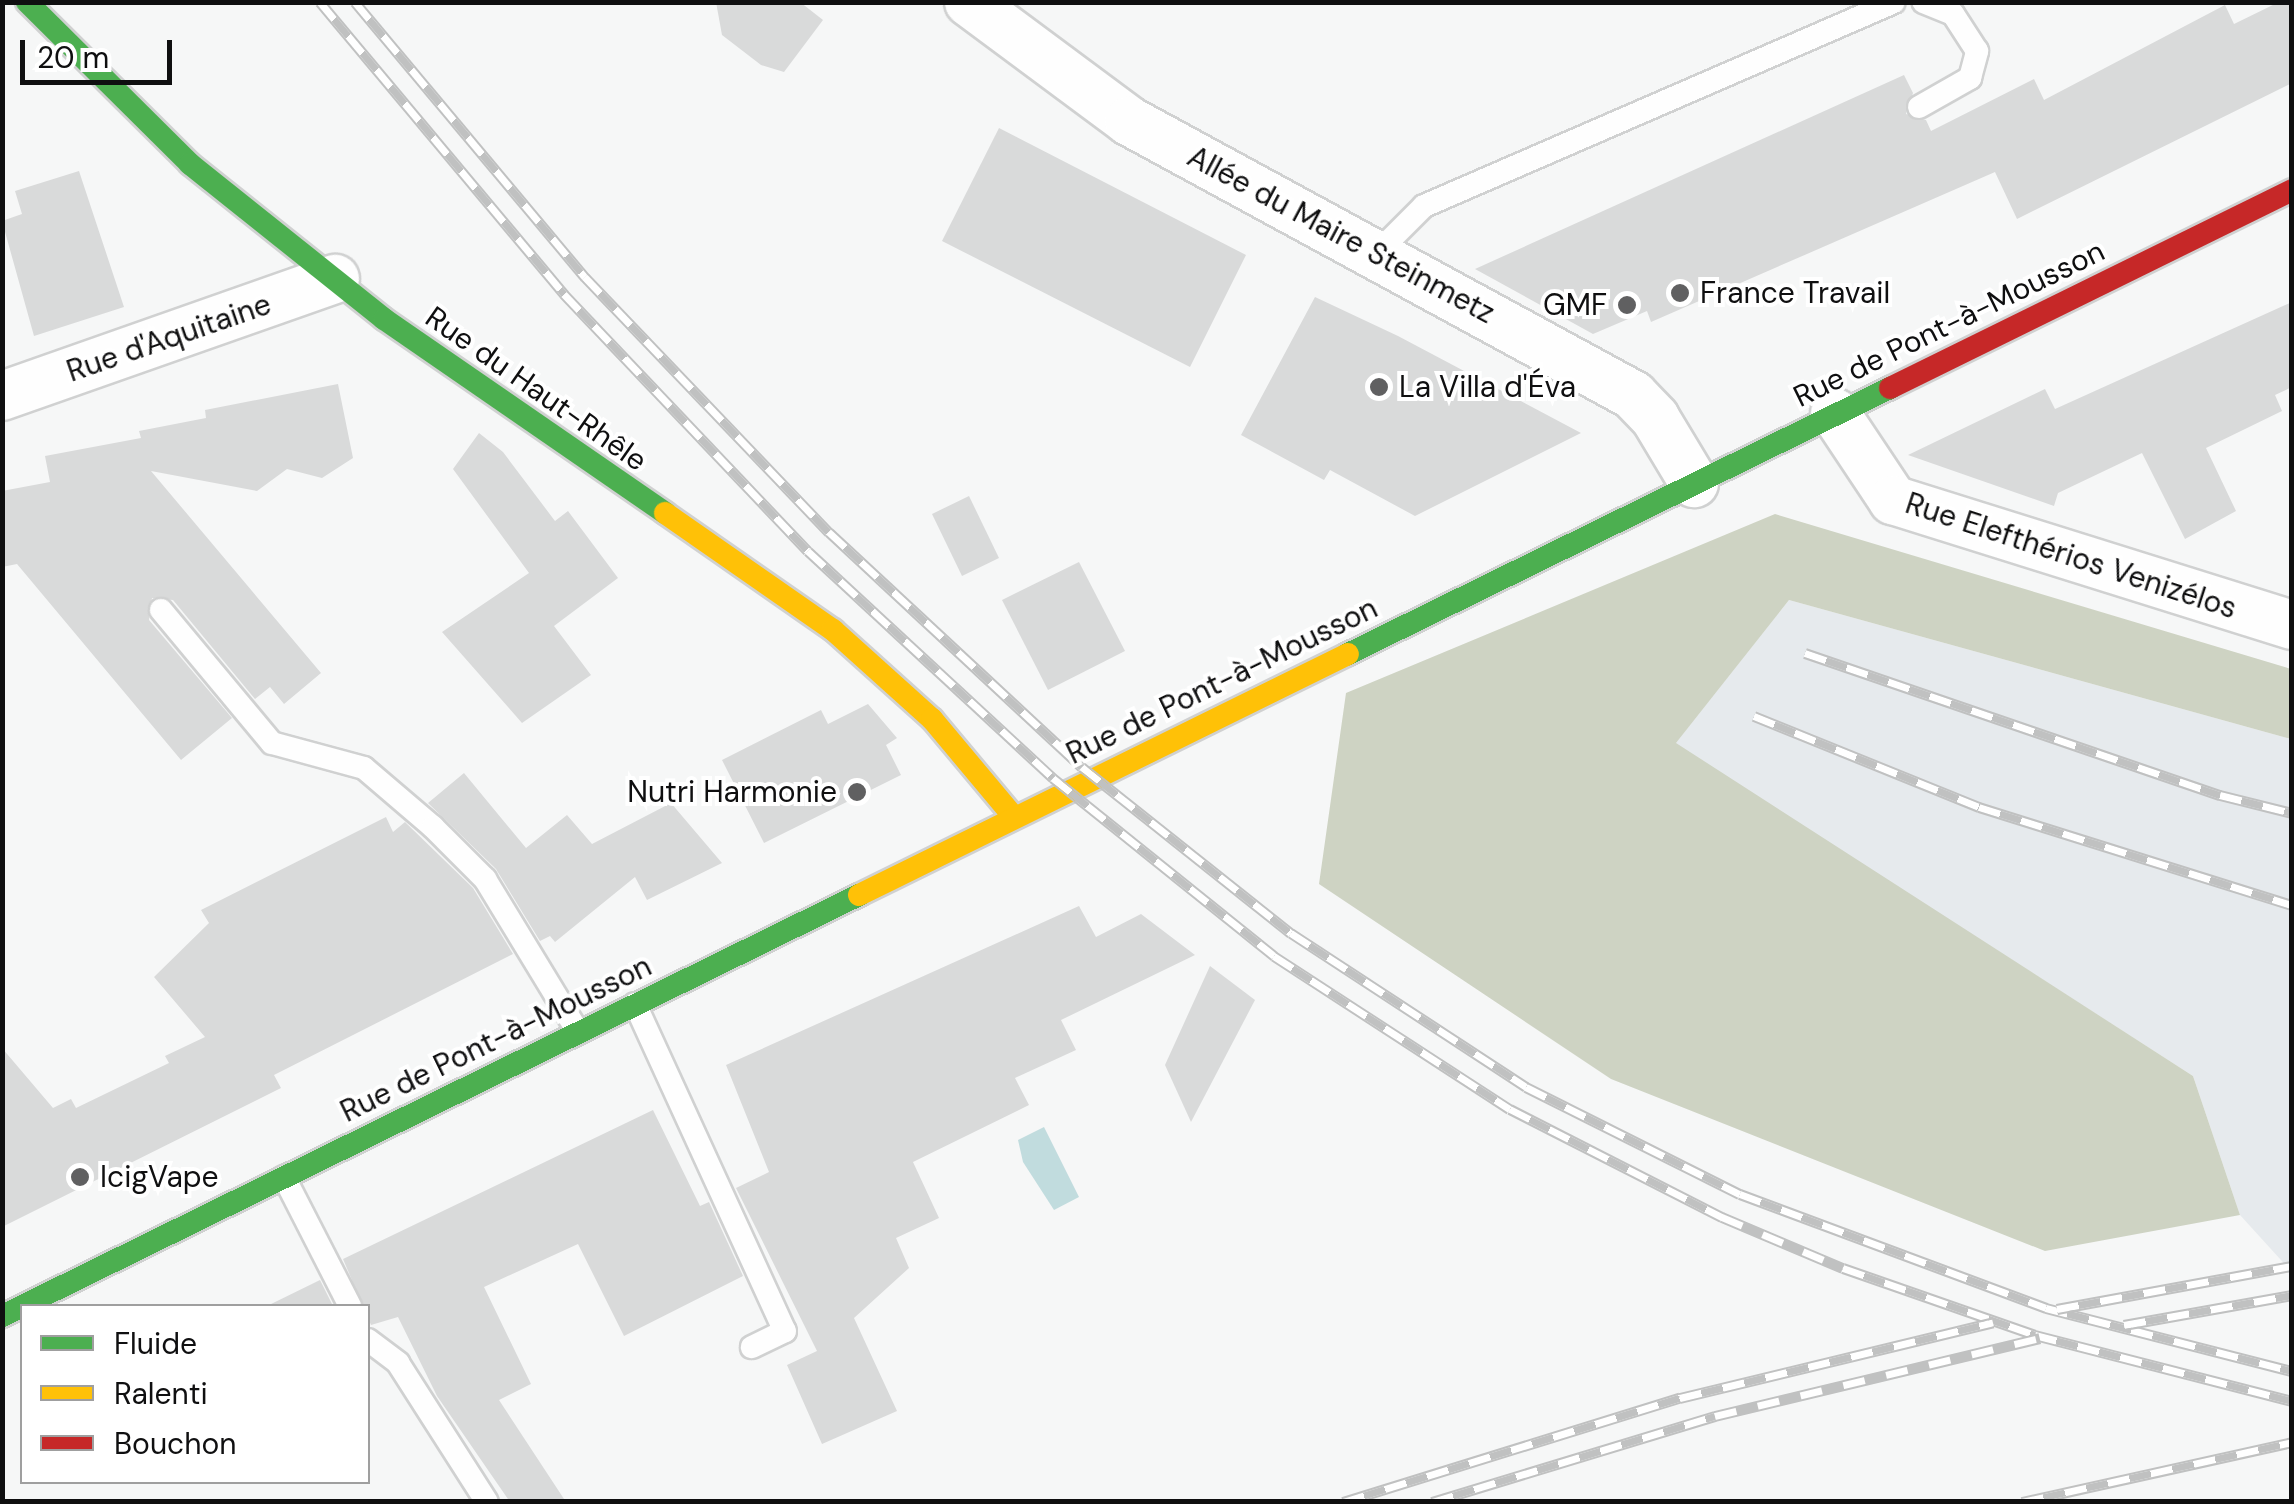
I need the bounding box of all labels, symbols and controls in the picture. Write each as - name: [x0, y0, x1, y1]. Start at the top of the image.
- scale bar: [25, 20, 178, 82]
- text: 20 m: [37, 38, 109, 77]
- street label: Allée du Maire Steinmetz: [1181, 139, 1501, 331]
- street label: Rue de Pont-à-Mousson: [1788, 233, 2110, 415]
- place label: France Travail: [1700, 275, 1890, 311]
- marker: France Travail: [1669, 282, 1691, 304]
- street label: Rue d'Aquitaine: [62, 286, 276, 390]
- place label: GMF: [1543, 287, 1607, 323]
- marker: GMF: [1616, 294, 1638, 316]
- street label: Rue du Haut-Rhêle: [418, 299, 654, 479]
- place label: La Villa d'Éva: [1399, 369, 1576, 405]
- marker: La Villa d'Éva: [1368, 376, 1390, 398]
- street label: Rue Elefthérios Venizélos: [1901, 485, 2241, 627]
- street label: Rue de Pont-à-Mousson: [1061, 590, 1383, 772]
- place label: Nutri Harmonie: [627, 774, 837, 810]
- marker: Nutri Harmonie: [846, 781, 868, 803]
- street label: Rue de Pont-à-Mousson: [335, 948, 657, 1130]
- place label: IcigVape: [100, 1159, 219, 1195]
- marker: IcigVape: [69, 1166, 91, 1188]
- legend: [20, 1304, 370, 1484]
- text: Fluide: [114, 1324, 197, 1363]
- text: Ralenti: [114, 1374, 208, 1413]
- text: Bouchon: [114, 1424, 237, 1463]

